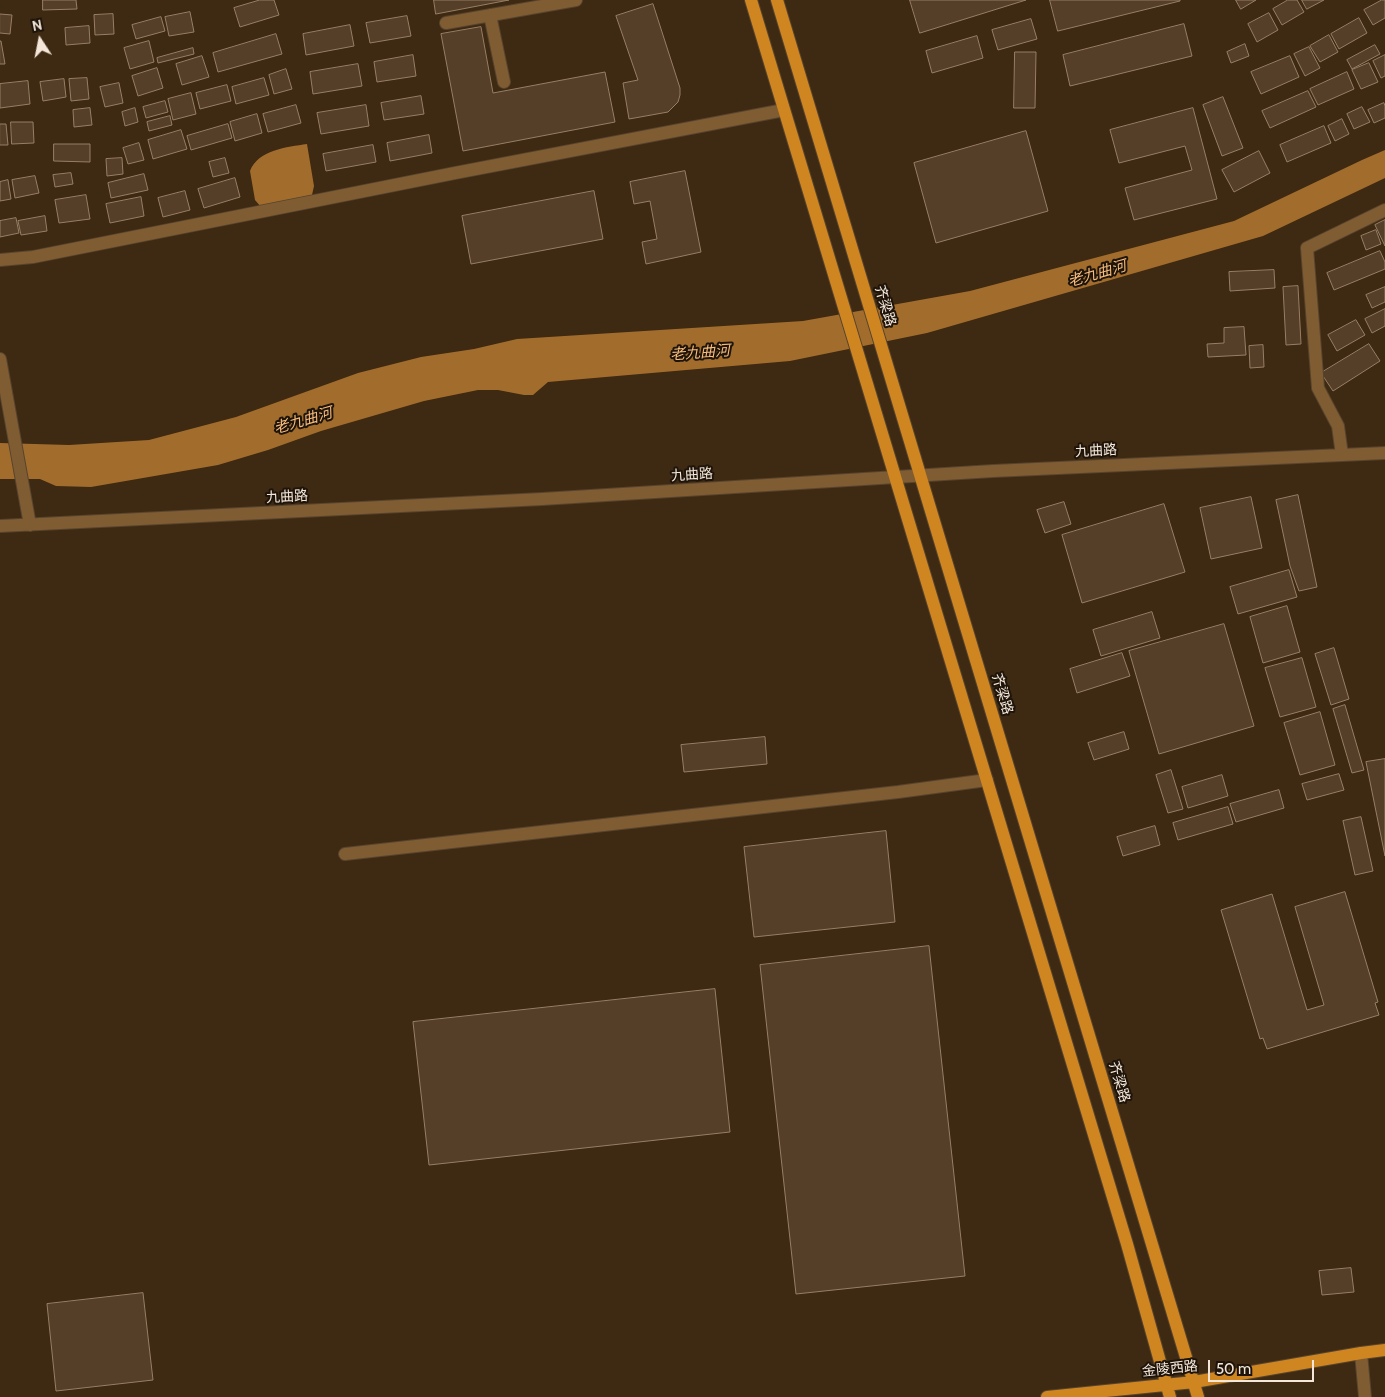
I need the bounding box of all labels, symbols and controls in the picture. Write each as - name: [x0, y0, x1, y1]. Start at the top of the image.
- north arrow: [15, 15, 65, 65]
- text: N: [31, 15, 44, 35]
- water label: 老九曲河: [1066, 257, 1128, 291]
- street label: 齐梁路: [871, 283, 899, 329]
- water label: 老九曲河: [669, 342, 731, 364]
- water label: 老九曲河: [272, 404, 334, 438]
- street label: 九曲路: [1075, 442, 1117, 460]
- street label: 九曲路: [670, 465, 714, 485]
- street label: 九曲路: [266, 488, 308, 506]
- street label: 齐梁路: [988, 671, 1016, 717]
- street label: 齐梁路: [1105, 1059, 1133, 1105]
- scale bar: [1210, 1350, 1316, 1382]
- street label: 金陵西路: [1141, 1358, 1199, 1380]
- text: 50 m: [1216, 1360, 1251, 1378]

